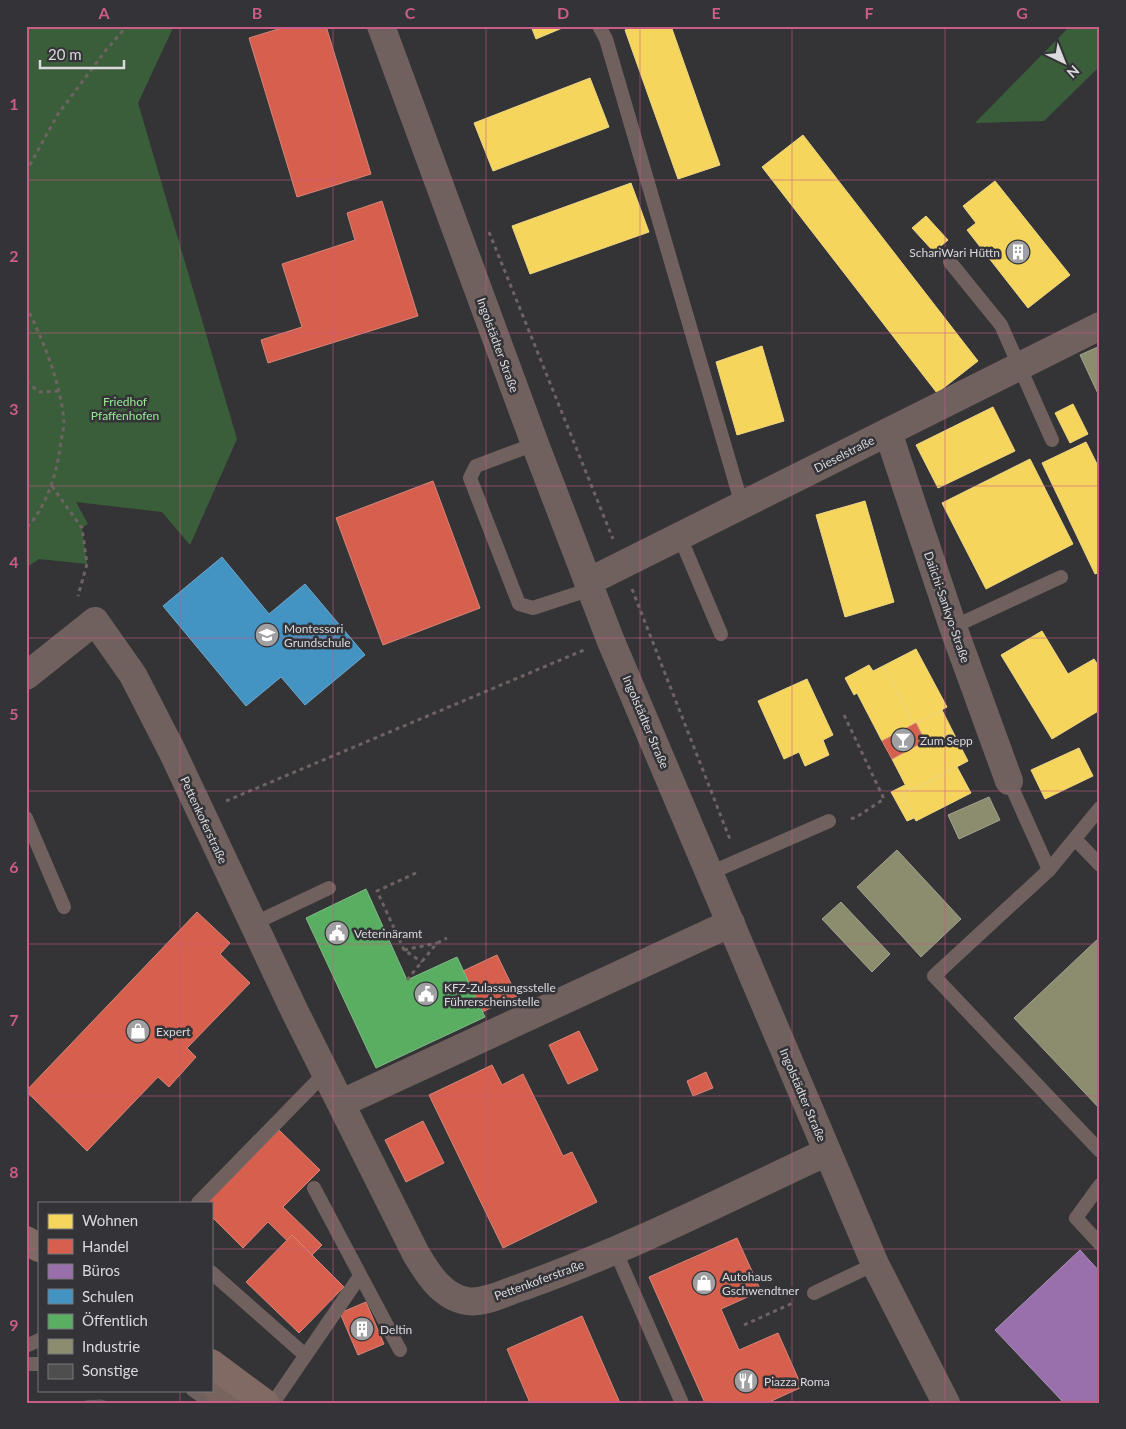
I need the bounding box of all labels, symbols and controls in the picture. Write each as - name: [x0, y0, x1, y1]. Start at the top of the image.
- text: A: [97, 3, 110, 22]
- text: B: [252, 3, 262, 22]
- text: C: [405, 3, 416, 22]
- text: D: [557, 3, 569, 22]
- text: E: [711, 3, 721, 22]
- text: F: [864, 3, 874, 22]
- text: G: [1016, 3, 1028, 22]
- scale bar: [40, 38, 124, 70]
- north arrow: [1038, 38, 1088, 88]
- text: 20 m: [48, 45, 82, 63]
- text: N: [1063, 62, 1083, 82]
- text: 1: [9, 94, 19, 113]
- building icon: SchariWari Hüttn: [1005, 239, 1031, 265]
- place label: SchariWari Hüttn: [909, 245, 1000, 260]
- text: 2: [9, 246, 19, 265]
- street label: Ingolstädter Straße: [474, 296, 522, 394]
- park label: Friedhof Pfaffenhofen: [91, 394, 159, 423]
- text: 3: [9, 399, 19, 418]
- street label: Dieselstraße: [811, 432, 877, 476]
- street label: Daiichi-Sankyo-Straße: [921, 549, 973, 665]
- text: 4: [9, 552, 19, 571]
- place label: Montessori Grundschule: [284, 621, 351, 650]
- school or university icon: Montessori Grundschule: [254, 622, 280, 648]
- street label: Ingolstädter Straße: [620, 673, 672, 771]
- text: 5: [9, 704, 19, 723]
- bar icon: Zum Sepp: [890, 727, 916, 753]
- place label: Zum Sepp: [920, 733, 973, 748]
- street label: Pettenkoferstraße: [177, 774, 231, 866]
- text: 6: [9, 857, 19, 876]
- public building icon: Veterinäramt: [324, 920, 350, 946]
- place label: Veterinäramt: [354, 926, 423, 941]
- place label: KFZ-Zulassungsstelle Führerscheinstelle: [444, 980, 556, 1009]
- public building icon: KFZ-Zulassungsstelle Führerscheinstelle: [413, 981, 439, 1007]
- text: 7: [9, 1010, 19, 1029]
- shop icon: Expert: [125, 1018, 151, 1044]
- place label: Expert: [156, 1024, 191, 1039]
- street label: Ingolstädter Straße: [777, 1046, 829, 1144]
- text: 8: [9, 1162, 19, 1181]
- legend: [38, 1202, 212, 1392]
- text: Wohnen: [82, 1211, 138, 1229]
- text: Handel: [82, 1237, 129, 1255]
- street label: Pettenkoferstraße: [492, 1257, 586, 1303]
- text: Büros: [82, 1261, 120, 1279]
- place label: Autohaus Gschwendtner: [722, 1269, 800, 1298]
- shop icon: Autohaus Gschwendtner: [691, 1270, 717, 1296]
- text: Schulen: [82, 1287, 134, 1305]
- text: Öffentlich: [82, 1311, 148, 1329]
- text: 9: [9, 1315, 19, 1334]
- building icon: Deltin: [349, 1316, 375, 1342]
- place label: Deltin: [380, 1322, 412, 1337]
- text: Industrie: [82, 1337, 140, 1355]
- text: Sonstige: [82, 1361, 138, 1379]
- restaurant icon: Piazza Roma: [733, 1368, 759, 1394]
- place label: Piazza Roma: [764, 1374, 830, 1389]

